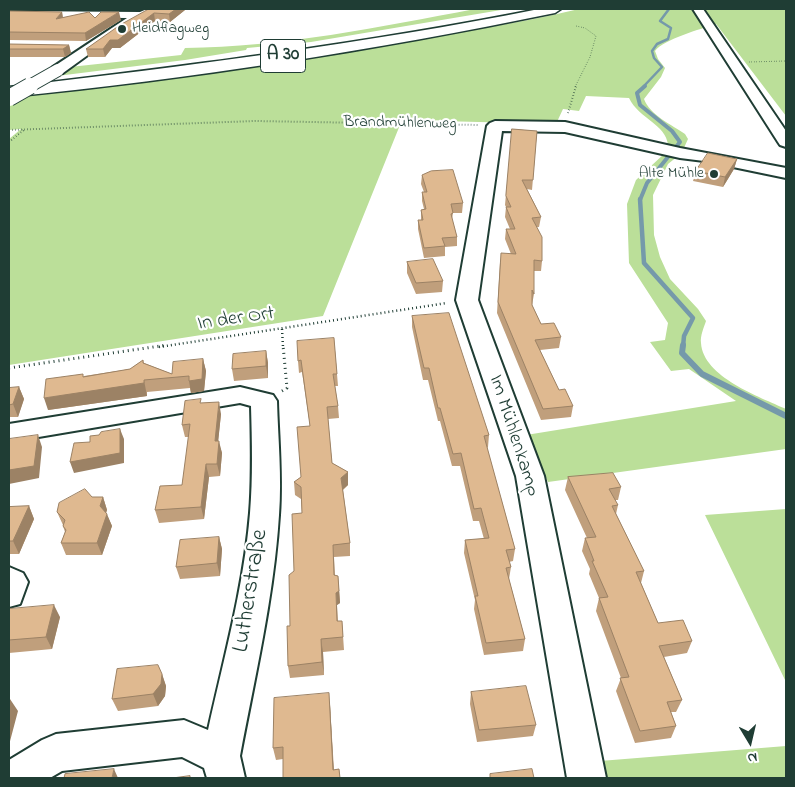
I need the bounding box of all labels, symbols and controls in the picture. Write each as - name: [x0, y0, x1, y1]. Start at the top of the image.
- place label: Heidflagweg: [132, 19, 209, 39]
- marker: Heidflagweg: [116, 23, 128, 35]
- road number: A 30: [260, 40, 306, 72]
- street label: Brandmühlenweg: [343, 113, 457, 135]
- place label: Alte Mühle: [639, 164, 704, 184]
- marker: Alte Mühle: [708, 168, 720, 180]
- street label: In der Ort: [196, 303, 276, 337]
- street label: Im Mühlenkamp: [482, 372, 544, 500]
- street label: Lutherstraße: [228, 527, 276, 655]
- north arrow: [725, 717, 775, 767]
- text: N: [746, 746, 759, 768]

